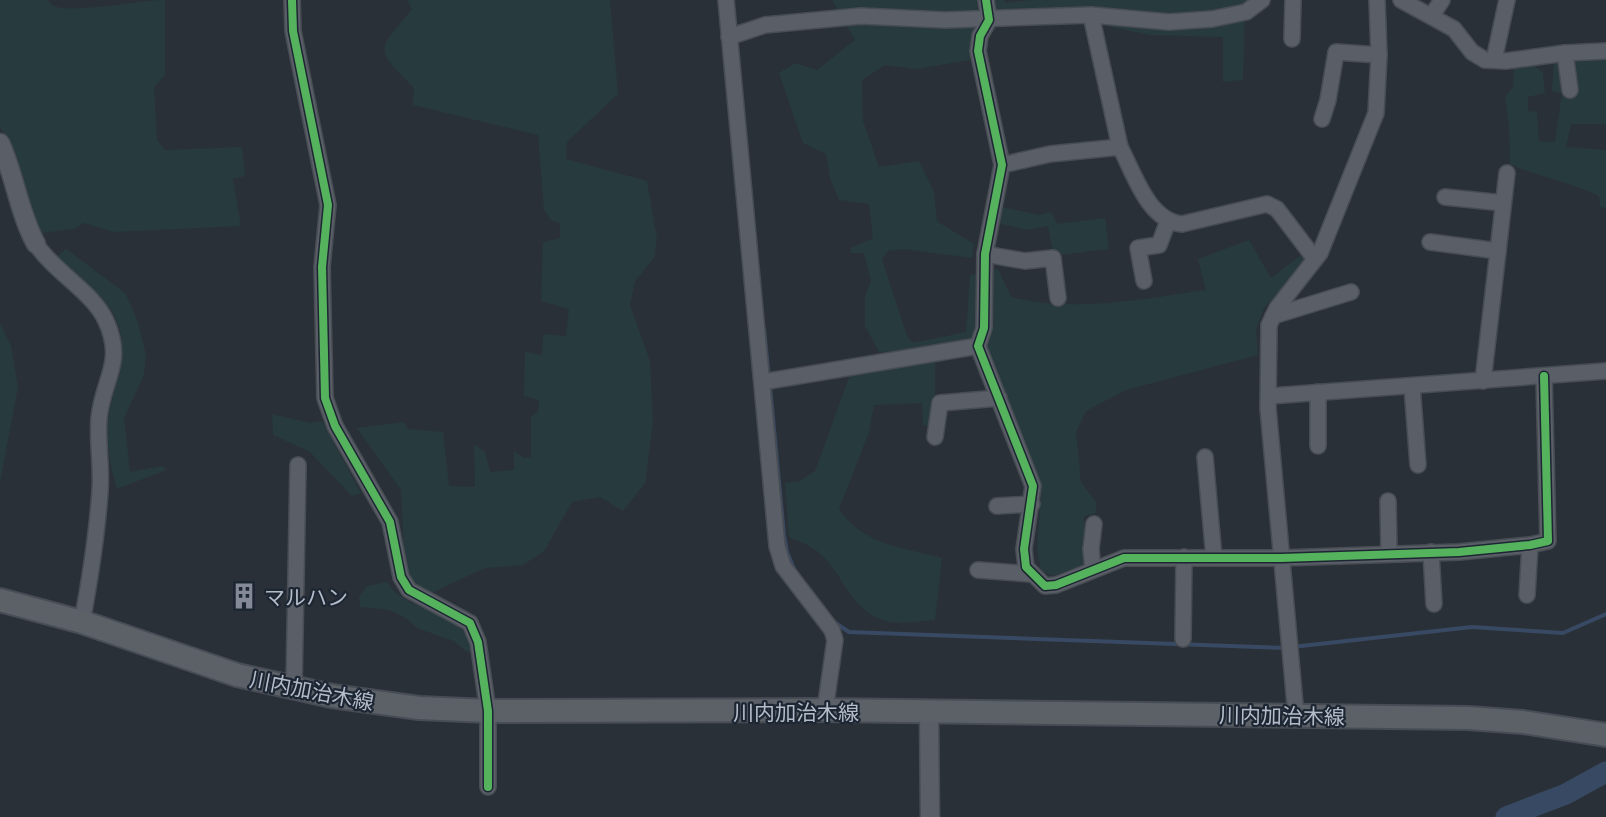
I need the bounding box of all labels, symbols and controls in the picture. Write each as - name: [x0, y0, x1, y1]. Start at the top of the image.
- building icon: マルハン: [229, 581, 259, 611]
- place label: マルハン: [264, 584, 348, 609]
- street label: 川内加治木線: [248, 666, 376, 714]
- street label: 川内加治木線: [733, 699, 859, 724]
- street label: 川内加治木線: [1219, 701, 1345, 729]

